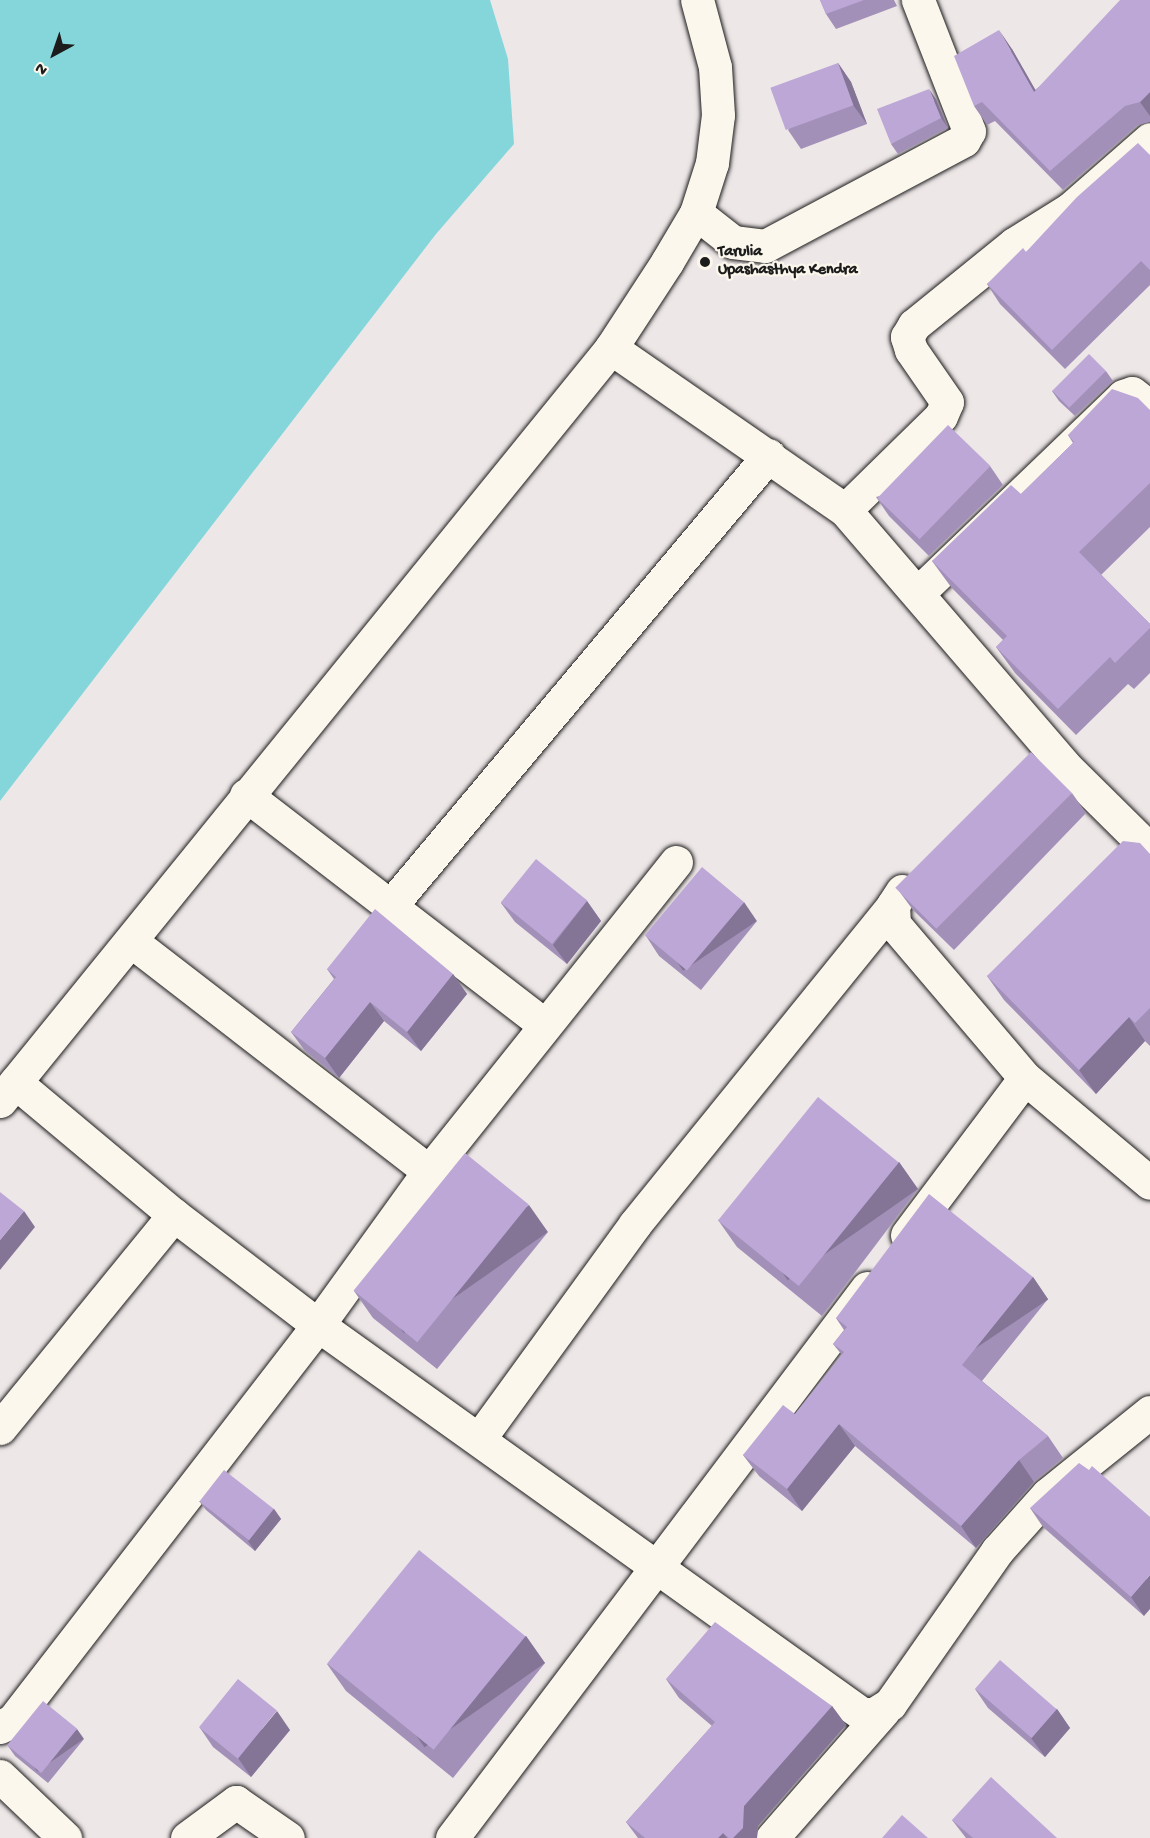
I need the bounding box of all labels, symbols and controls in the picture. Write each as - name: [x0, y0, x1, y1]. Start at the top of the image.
- north arrow: [24, 24, 84, 84]
- text: N: [32, 58, 52, 79]
- place label: Tarulia Upashasthya Kendra: [718, 243, 858, 281]
- marker: Tarulia Upashasthya Kendra: [696, 253, 714, 271]

